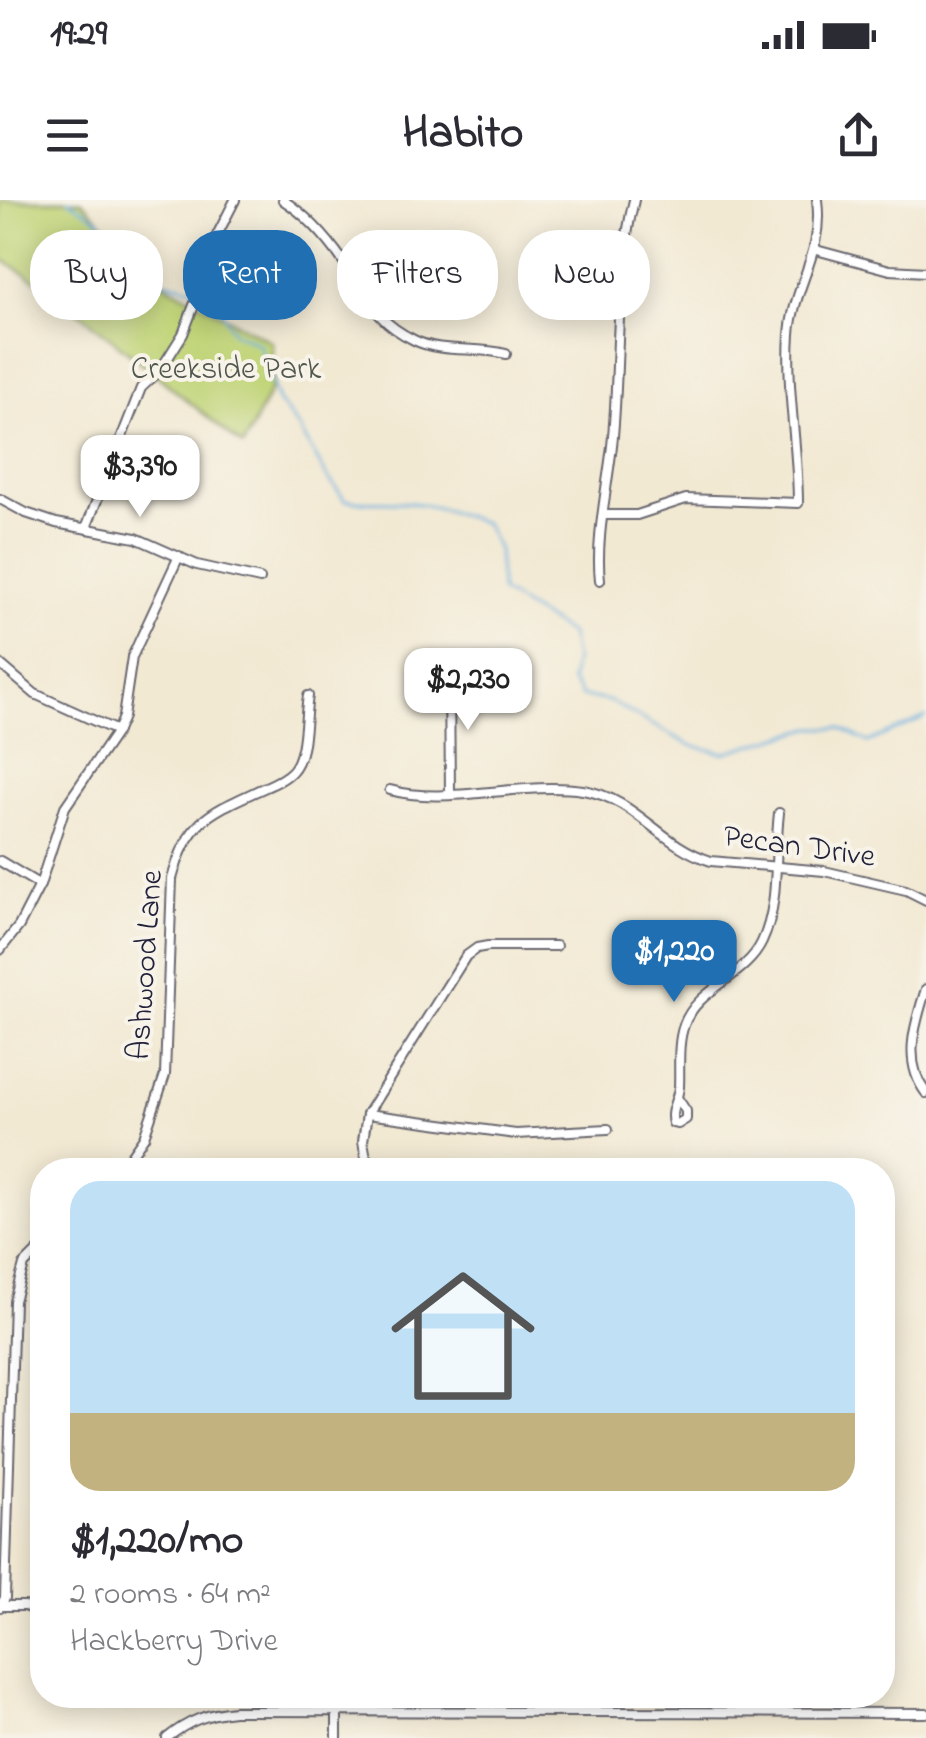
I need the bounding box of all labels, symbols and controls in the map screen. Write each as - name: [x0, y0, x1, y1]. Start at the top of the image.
- text: 19:29: [50, 7, 107, 63]
- text: Habito: [403, 102, 523, 168]
- icon: menu: [40, 108, 95, 163]
- icon: share: [831, 108, 886, 163]
- chip: Buy: [30, 230, 163, 320]
- chip: Rent: [183, 230, 317, 320]
- chip: Filters: [337, 230, 498, 320]
- chip: New: [518, 230, 650, 320]
- park label: Creekside Park: [131, 347, 322, 394]
- pin: $3,390: [59, 435, 221, 520]
- text: $3,390: [103, 444, 177, 491]
- pin: $2,230: [387, 648, 549, 733]
- text: $2,230: [426, 657, 510, 704]
- street label: Pecan Drive: [720, 814, 879, 882]
- street label: Ashwood Lane: [117, 868, 177, 1062]
- pin: $1,220: [593, 920, 755, 1005]
- text: $1,220: [634, 929, 714, 976]
- icon: home: [373, 1246, 553, 1426]
- text: $1,220/mo: [70, 1511, 243, 1572]
- text: 2 rooms · 64 m²: [70, 1572, 271, 1619]
- text: Hackberry Drive: [70, 1619, 278, 1666]

